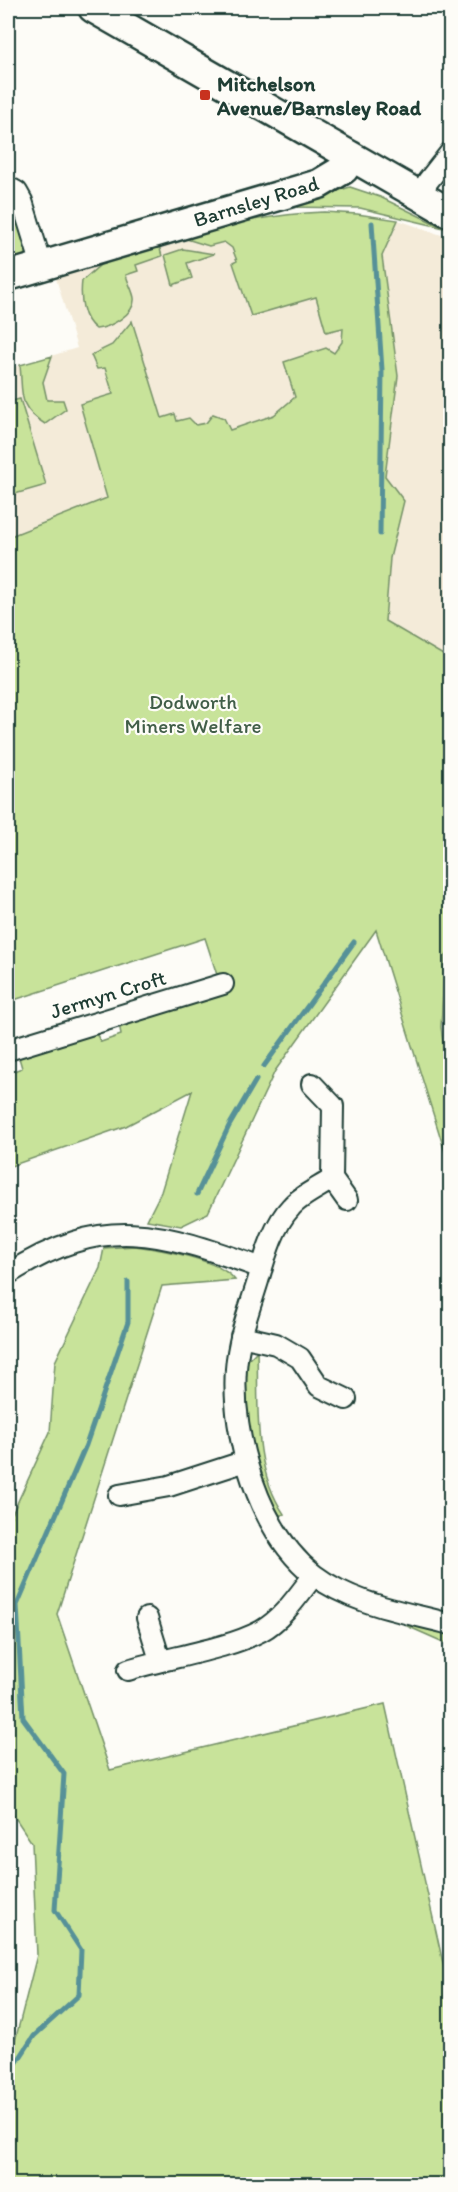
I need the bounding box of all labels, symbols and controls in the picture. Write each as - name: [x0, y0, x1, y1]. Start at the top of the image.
- place label: Mitchelson Avenue/Barnsley Road: [216, 71, 422, 121]
- marker: Mitchelson Avenue/Barnsley Road: [198, 88, 212, 102]
- street label: Barnsley Road: [190, 170, 322, 232]
- park label: Dodworth Miners Welfare: [124, 689, 262, 738]
- street label: Jermyn Croft: [47, 965, 169, 1023]

